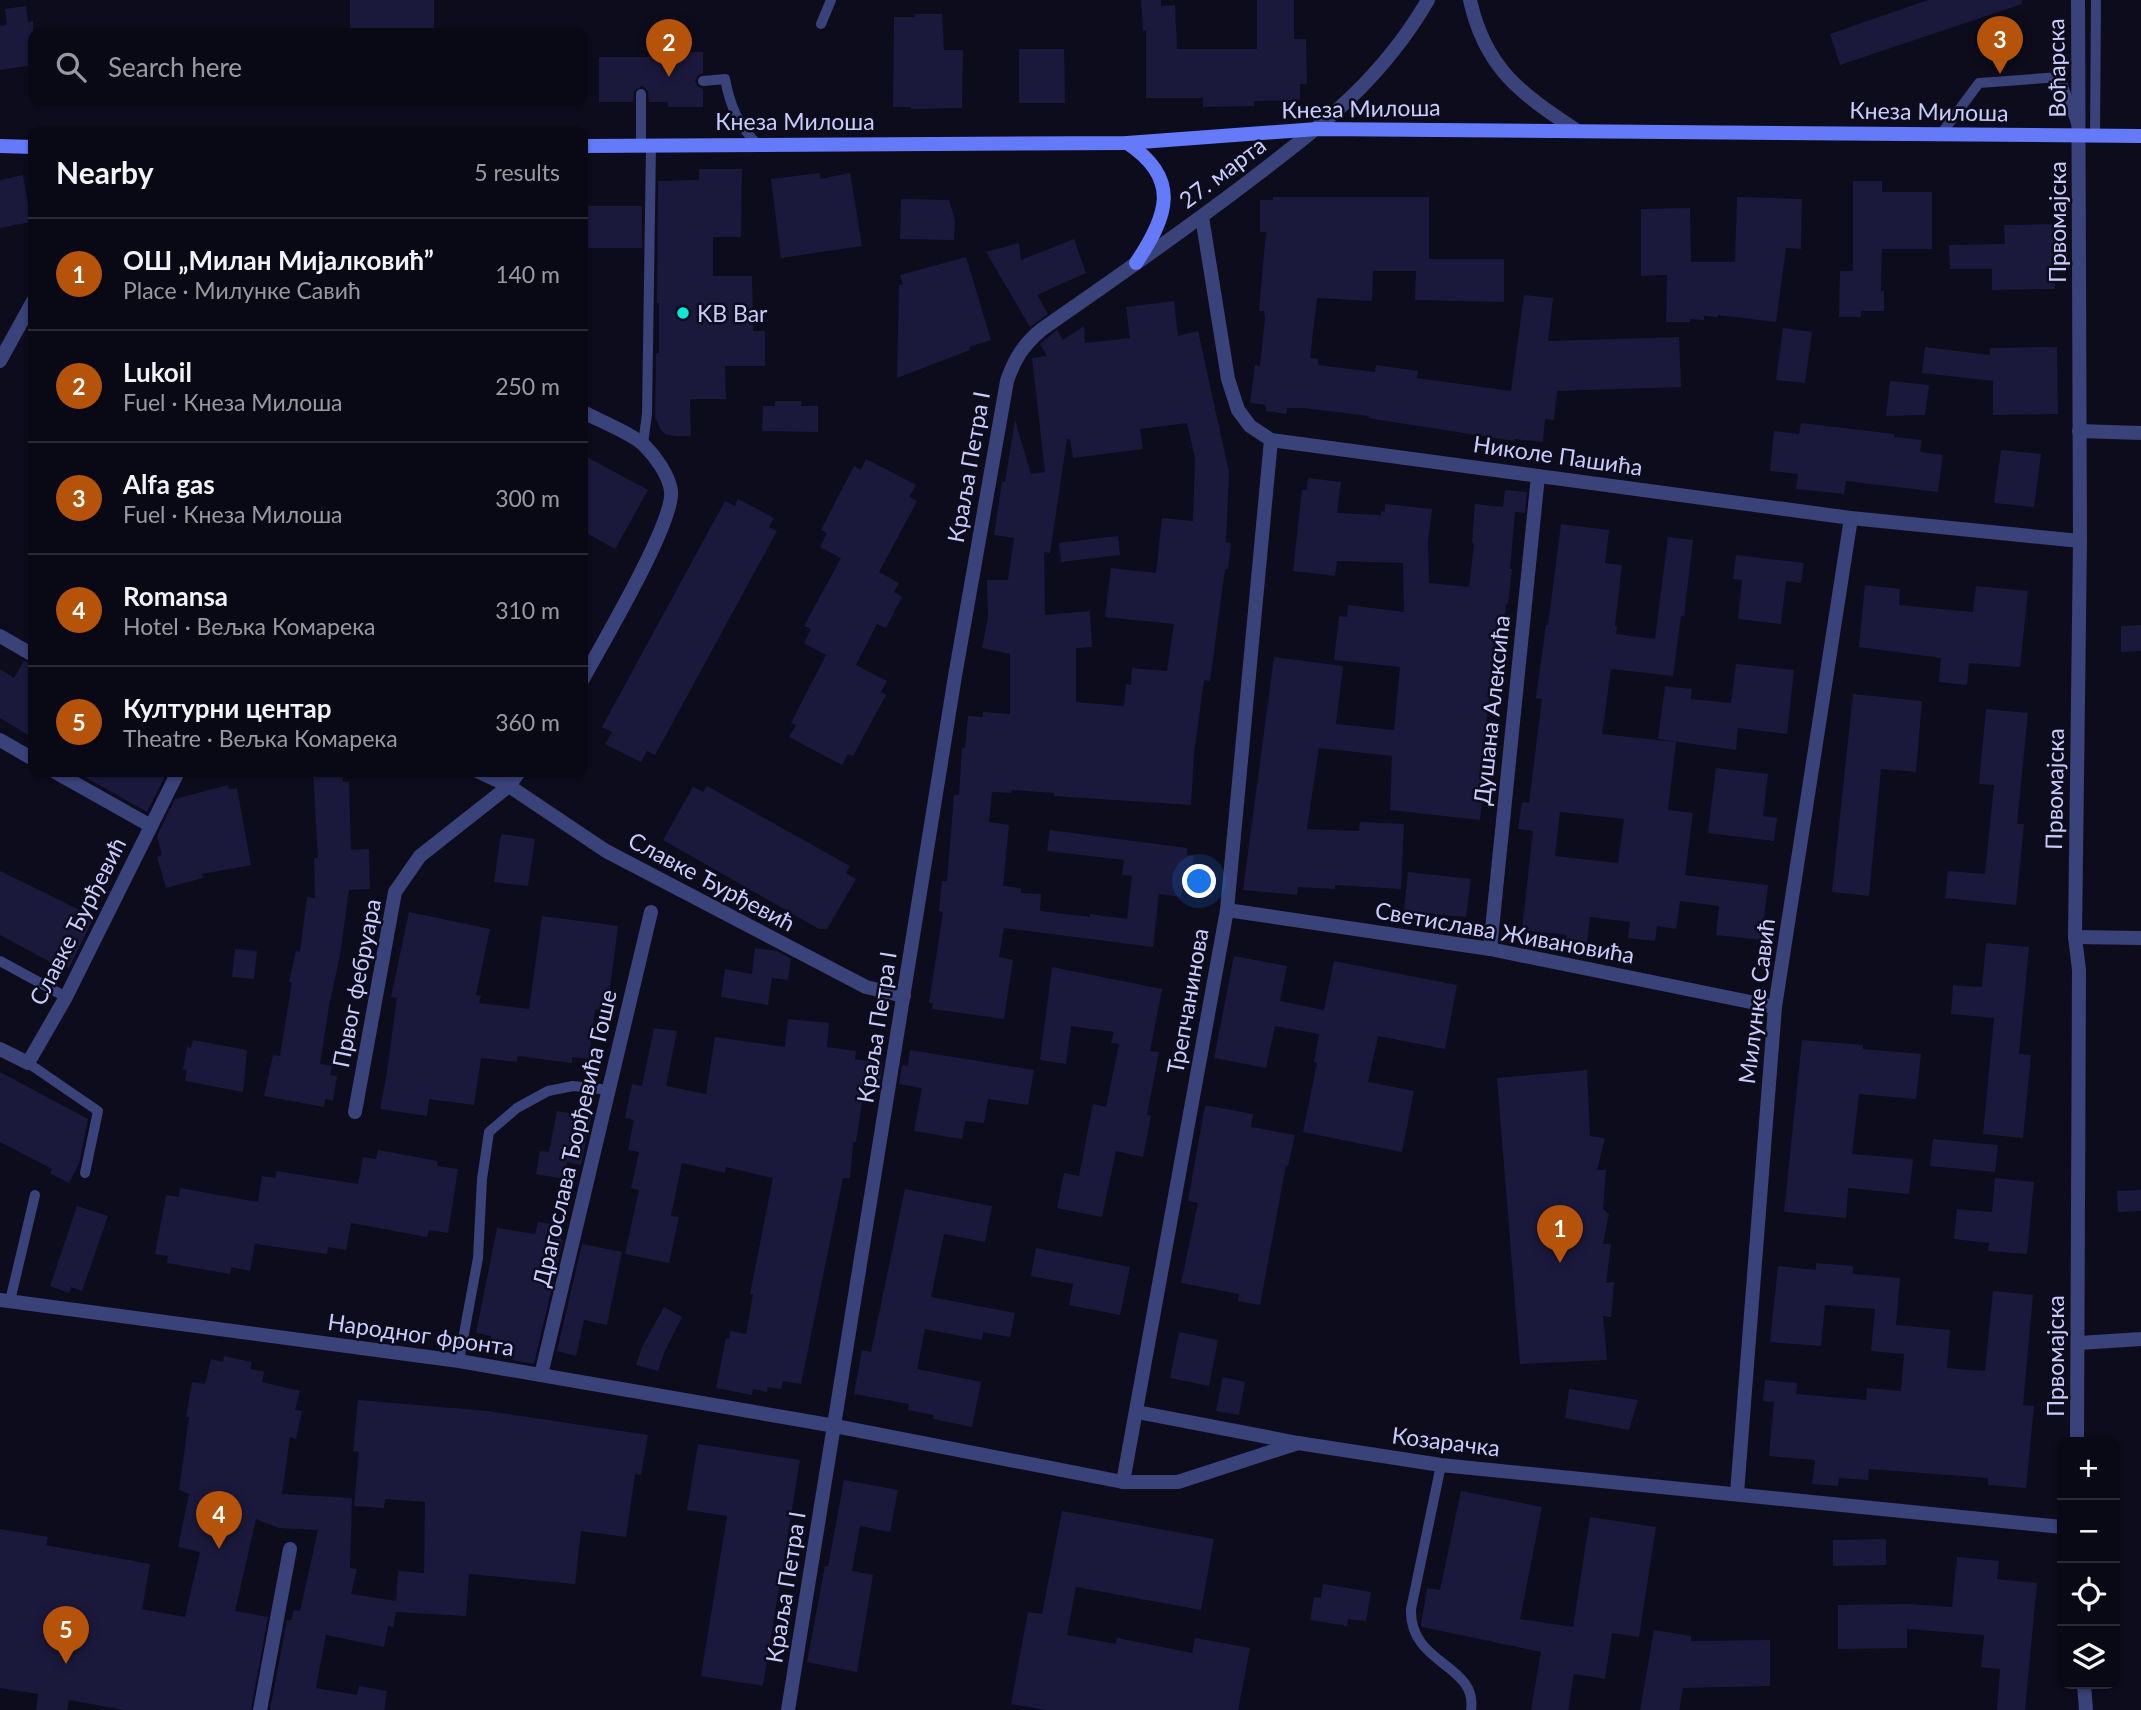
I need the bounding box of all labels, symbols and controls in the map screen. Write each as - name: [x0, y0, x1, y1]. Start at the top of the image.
- pin: 3: [1977, 16, 2023, 74]
- street label: Воћарска: [2041, 18, 2071, 118]
- pin: 2: [646, 19, 692, 77]
- search box: [28, 28, 588, 105]
- icon: search: [52, 48, 90, 86]
- text: Search here: [108, 51, 242, 83]
- street label: Кнеза Милоша: [1281, 93, 1441, 123]
- street label: Кнеза Милоша: [1849, 96, 2009, 126]
- street label: Кнеза Милоша: [715, 107, 875, 135]
- street label: 27. марта: [1173, 130, 1271, 214]
- text: Nearby: [56, 154, 154, 190]
- text: 5 results: [474, 158, 560, 186]
- street label: Првомајска: [2043, 161, 2071, 283]
- text: ОШ „Милан Мијалковић”: [123, 244, 434, 276]
- text: 1: [72, 260, 86, 288]
- text: 140 m: [495, 260, 560, 288]
- text: Place · Милунке Савић: [123, 276, 361, 304]
- place label: KB Bar: [697, 299, 768, 327]
- marker: KB Bar: [675, 305, 691, 321]
- text: Lukoil: [123, 356, 192, 388]
- text: 2: [72, 372, 86, 400]
- text: 250 m: [495, 372, 560, 400]
- text: Fuel · Кнеза Милоша: [123, 388, 343, 416]
- street label: Краља Петра I: [941, 389, 995, 545]
- street label: Николе Пашића: [1472, 429, 1644, 481]
- text: Alfa gas: [123, 468, 215, 500]
- text: 3: [72, 484, 86, 512]
- text: 300 m: [495, 484, 560, 512]
- text: Fuel · Кнеза Милоша: [123, 500, 343, 528]
- text: Romansa: [123, 580, 228, 612]
- text: 4: [72, 596, 86, 624]
- text: 310 m: [495, 596, 560, 624]
- text: Hotel · Вељка Комарека: [123, 612, 375, 640]
- street label: Душана Алексића: [1467, 614, 1515, 806]
- text: Културни центар: [123, 692, 332, 724]
- text: 5: [72, 708, 86, 736]
- text: 360 m: [495, 708, 560, 736]
- text: Theatre · Вељка Комарека: [123, 724, 398, 752]
- street label: Првомајска: [2039, 728, 2069, 850]
- street label: Славке Ђурђевић: [624, 825, 800, 937]
- street label: Славке Ђурђевић: [23, 832, 131, 1010]
- your location: [1182, 864, 1216, 898]
- street label: Светислава Живановића: [1373, 895, 1637, 969]
- street label: Првог фебруара: [326, 896, 386, 1070]
- street label: Милунке Савић: [1732, 917, 1780, 1085]
- street label: Трепчанинова: [1160, 926, 1214, 1076]
- street label: Краља Петра I: [850, 949, 902, 1105]
- street label: Драгослава Ђорђевића Гоше: [526, 987, 622, 1289]
- pin: 1: [1537, 1205, 1583, 1263]
- street label: Првомајска: [2041, 1295, 2069, 1417]
- street label: Народног фронта: [326, 1307, 516, 1361]
- street label: Козарачка: [1390, 1420, 1502, 1462]
- map controls: [2057, 1437, 2120, 1689]
- button: +: [2057, 1437, 2120, 1500]
- pin: 4: [196, 1491, 242, 1549]
- button: −: [2057, 1500, 2120, 1563]
- street label: Краља Петра I: [759, 1509, 811, 1665]
- button: locate: [2057, 1563, 2120, 1626]
- pin: 5: [43, 1606, 89, 1664]
- button: layers: [2057, 1626, 2120, 1689]

